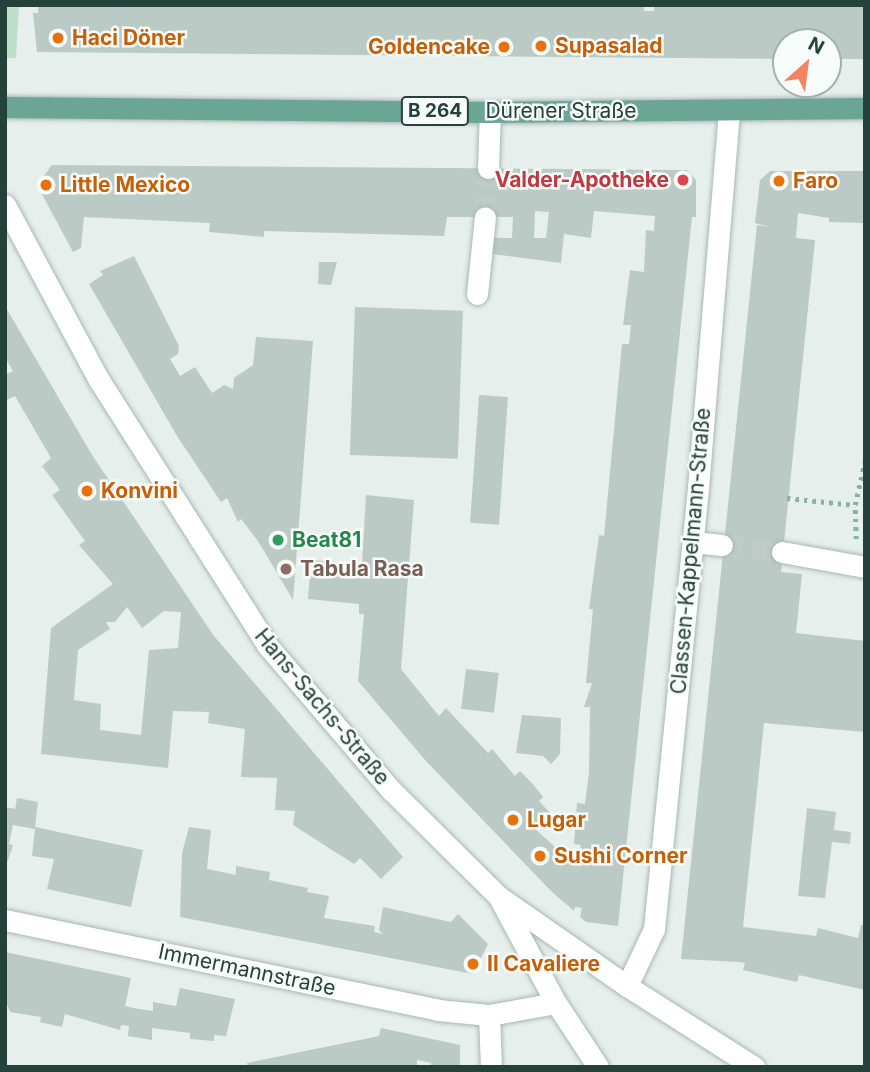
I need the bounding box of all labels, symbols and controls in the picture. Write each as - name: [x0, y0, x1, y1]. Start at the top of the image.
- place label: Haci Döner: [72, 25, 185, 51]
- north arrow: [772, 28, 842, 98]
- marker: Haci Döner: [50, 30, 66, 46]
- text: N: [804, 32, 828, 59]
- place label: Supasalad: [555, 33, 663, 59]
- place label: Goldencake: [368, 34, 490, 60]
- marker: Supasalad: [533, 38, 549, 54]
- marker: Goldencake: [496, 39, 512, 55]
- road number: B 264: [400, 96, 470, 127]
- street label: Dürener Straße: [485, 98, 637, 124]
- place label: Valder-Apotheke: [495, 167, 669, 193]
- place label: Faro: [793, 168, 838, 194]
- place label: Little Mexico: [60, 172, 190, 198]
- marker: Valder-Apotheke: [675, 172, 691, 188]
- marker: Faro: [771, 173, 787, 189]
- marker: Little Mexico: [38, 177, 54, 193]
- street label: Classen-Kappelmann-Straße: [666, 407, 716, 695]
- place label: Konvini: [101, 478, 178, 504]
- marker: Konvini: [79, 483, 95, 499]
- place label: Beat81: [292, 527, 361, 553]
- marker: Beat81: [270, 532, 286, 548]
- place label: Tabula Rasa: [300, 556, 424, 582]
- marker: Tabula Rasa: [278, 561, 294, 577]
- street label: Hans-Sachs-Straße: [249, 624, 395, 790]
- place label: Lugar: [527, 807, 586, 833]
- marker: Lugar: [505, 812, 521, 828]
- place label: Sushi Corner: [554, 843, 688, 869]
- marker: Sushi Corner: [532, 848, 548, 864]
- street label: Immermannstraße: [156, 939, 338, 1001]
- place label: Il Cavaliere: [487, 951, 600, 977]
- marker: Il Cavaliere: [465, 956, 481, 972]

